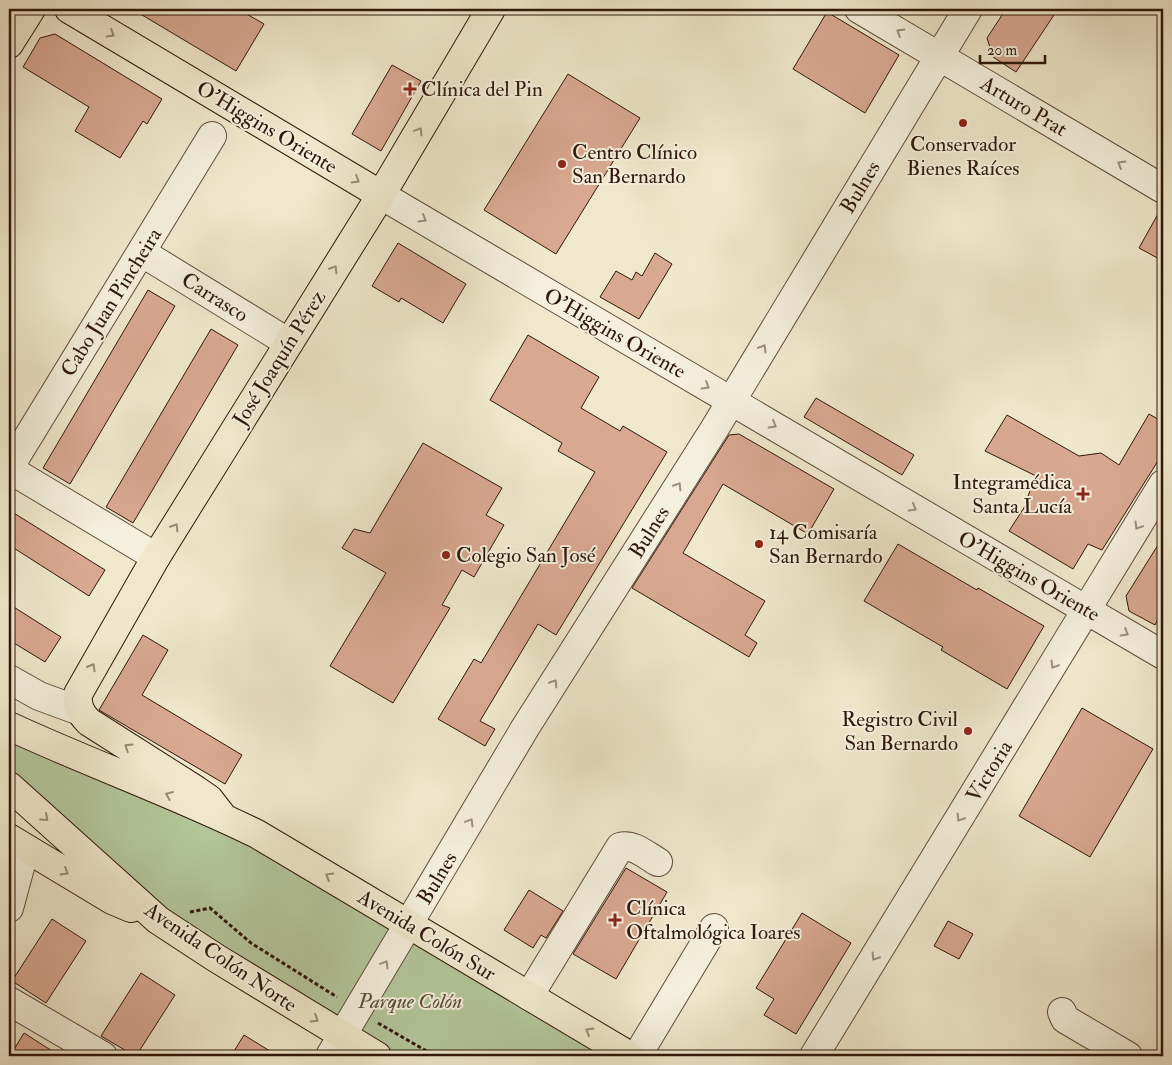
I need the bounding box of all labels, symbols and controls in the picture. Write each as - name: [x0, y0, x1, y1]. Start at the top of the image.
- one-way arrow: [105, 27, 114, 37]
- one-way arrow: [896, 29, 905, 39]
- scale bar: [980, 32, 1044, 64]
- text: 20 m: [987, 41, 1017, 60]
- street label: Arturo Prat: [975, 69, 1072, 143]
- street label: O'Higgins Oriente: [191, 75, 342, 180]
- place label: Clínica del Pin: [421, 76, 543, 103]
- marker: Clínica del Pin: [403, 82, 417, 96]
- marker: Conservador Bienes Raíces: [957, 117, 969, 129]
- one-way arrow: [412, 127, 422, 136]
- place label: Conservador Bienes Raíces: [907, 131, 1019, 182]
- place label: Centro Clínico San Bernardo: [572, 139, 697, 190]
- street label: Bulnes: [834, 156, 887, 219]
- marker: Centro Clínico San Bernardo: [556, 158, 568, 170]
- one-way arrow: [1118, 160, 1127, 170]
- one-way arrow: [350, 173, 359, 183]
- one-way arrow: [417, 213, 426, 223]
- street label: Cabo Juan Pincheira: [55, 223, 168, 382]
- street label: Carrasco: [176, 266, 253, 328]
- one-way arrow: [328, 266, 337, 275]
- street label: O'Higgins Oriente: [539, 282, 691, 385]
- street label: José Joaquín Pérez: [226, 285, 332, 432]
- one-way arrow: [757, 344, 767, 353]
- one-way arrow: [700, 380, 709, 390]
- one-way arrow: [768, 419, 777, 429]
- place label: Integramédica Santa Lucía: [953, 469, 1072, 520]
- one-way arrow: [672, 483, 681, 492]
- marker: Integramédica Santa Lucía: [1076, 487, 1090, 501]
- street label: Bulnes: [623, 501, 676, 564]
- one-way arrow: [908, 501, 917, 511]
- place label: 14 Comisaría San Bernardo: [769, 519, 883, 570]
- one-way arrow: [1135, 520, 1145, 529]
- one-way arrow: [168, 523, 178, 532]
- street label: O'Higgins Oriente: [953, 525, 1105, 628]
- marker: 14 Comisaría San Bernardo: [753, 538, 765, 550]
- place label: Colegio San José: [456, 542, 596, 569]
- marker: Colegio San José: [440, 549, 452, 561]
- one-way arrow: [1120, 626, 1129, 636]
- one-way arrow: [1051, 659, 1060, 669]
- one-way arrow: [86, 663, 96, 672]
- one-way arrow: [548, 679, 557, 689]
- place label: Registro Civil San Bernardo: [841, 706, 959, 757]
- marker: Registro Civil San Bernardo: [962, 725, 974, 737]
- street label: Victoria: [960, 735, 1019, 807]
- one-way arrow: [125, 743, 134, 753]
- one-way arrow: [165, 791, 173, 801]
- one-way arrow: [40, 812, 49, 821]
- one-way arrow: [956, 813, 966, 822]
- one-way arrow: [463, 819, 473, 828]
- street label: Bulnes: [411, 847, 464, 910]
- one-way arrow: [60, 866, 69, 876]
- one-way arrow: [325, 873, 334, 883]
- street label: Avenida Colón Sur: [352, 883, 501, 987]
- place label: Clínica Oftalmológica Ioares: [626, 895, 800, 946]
- street label: Avenida Colón Norte: [139, 896, 302, 1019]
- marker: Clínica Oftalmológica Ioares: [608, 913, 622, 927]
- one-way arrow: [871, 951, 881, 960]
- one-way arrow: [379, 961, 389, 970]
- park label: Parque Colón: [357, 988, 462, 1015]
- one-way arrow: [309, 1012, 318, 1022]
- one-way arrow: [585, 1028, 594, 1038]

